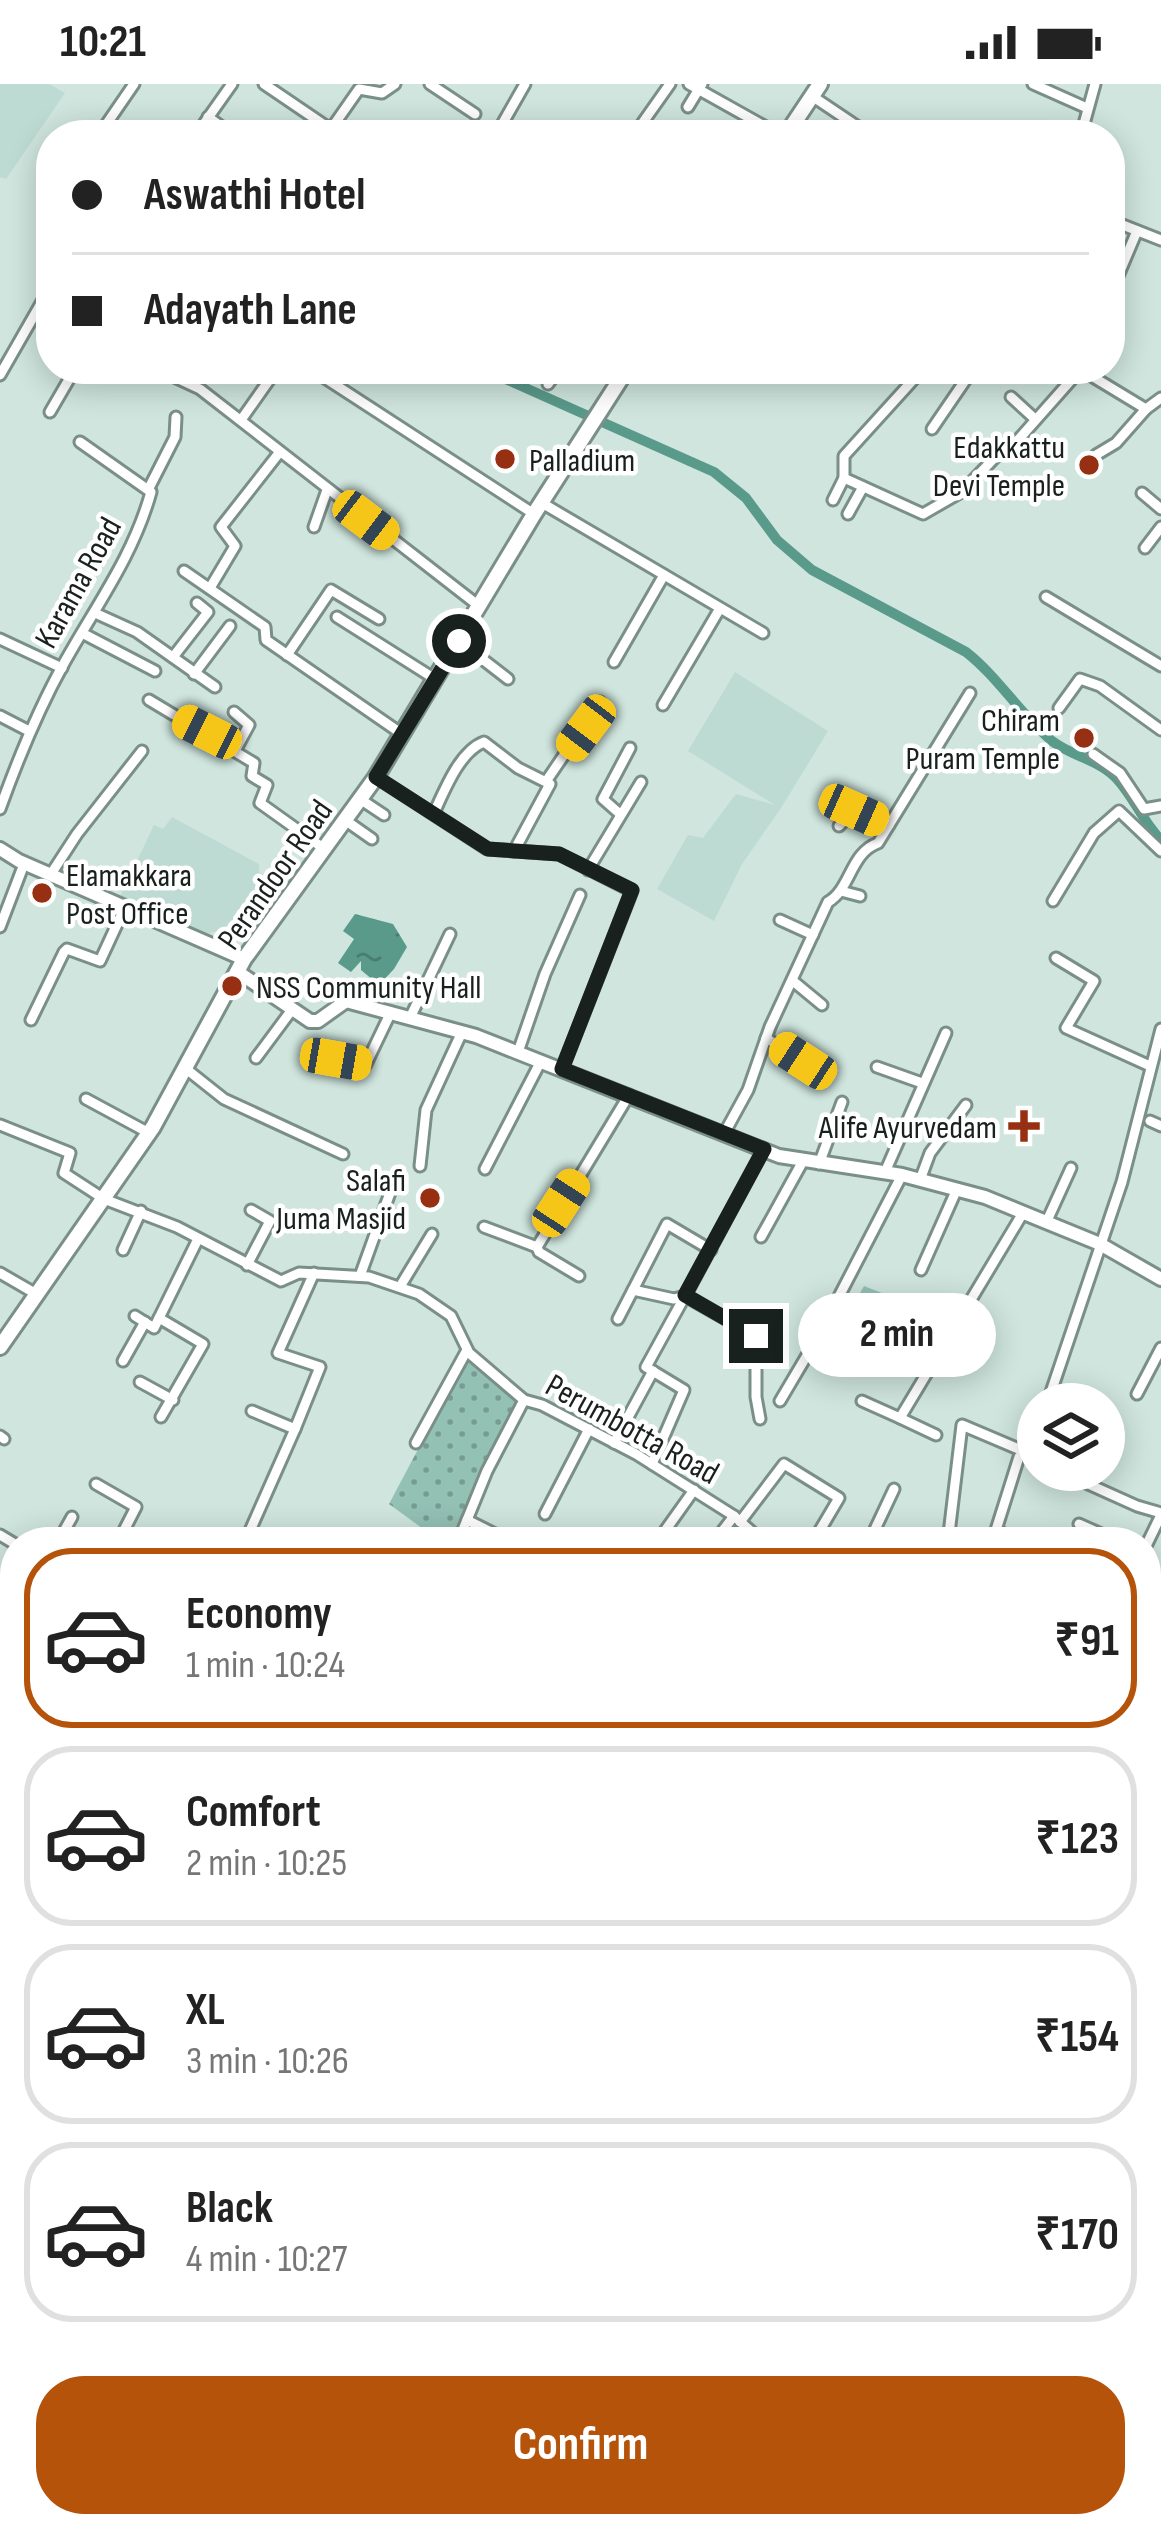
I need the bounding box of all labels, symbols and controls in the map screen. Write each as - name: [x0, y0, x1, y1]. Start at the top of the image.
- text: 10:21: [60, 15, 146, 70]
- text: Aswathi Hotel: [144, 168, 365, 223]
- text: Adayath Lane: [144, 283, 357, 338]
- place label: Edakkattu Devi Temple: [933, 428, 1065, 506]
- place label: Palladium: [529, 441, 635, 481]
- marker: Palladium: [492, 446, 518, 472]
- marker: Edakkattu Devi Temple: [1076, 452, 1102, 478]
- car: [326, 484, 406, 556]
- street label: Karama Road: [27, 511, 131, 655]
- route start: [432, 614, 486, 668]
- car: [550, 688, 622, 768]
- car: [167, 700, 247, 764]
- place label: Chiram Puram Temple: [905, 701, 1060, 779]
- marker: Chiram Puram Temple: [1071, 725, 1097, 751]
- car: [814, 779, 894, 841]
- street label: Perandoor Road: [209, 792, 342, 958]
- place label: Elamakkara Post Office: [66, 856, 192, 934]
- marker: Elamakkara Post Office: [29, 880, 55, 906]
- place label: NSS Community Hall: [256, 968, 482, 1008]
- marker: NSS Community Hall: [219, 973, 245, 999]
- car: [763, 1026, 843, 1096]
- car: [297, 1035, 375, 1083]
- place label: Alife Ayurvedam: [818, 1108, 997, 1148]
- marker: Alife Ayurvedam: [1008, 1110, 1040, 1142]
- place label: Salafi Juma Masjid: [275, 1161, 406, 1239]
- car: [526, 1163, 596, 1243]
- marker: Salafi Juma Masjid: [417, 1185, 443, 1211]
- callout: 2 min: [798, 1294, 996, 1378]
- route end: [729, 1309, 783, 1363]
- text: 2 min: [860, 1311, 934, 1358]
- street label: Perumbotta Road: [538, 1366, 726, 1494]
- map controls: [1017, 1383, 1125, 1491]
- button: layers: [1017, 1383, 1125, 1491]
- icon: car: [42, 1584, 150, 1692]
- text: Economy: [186, 1587, 332, 1642]
- text: ₹91: [1054, 1614, 1119, 1669]
- text: 1 min · 10:24: [186, 1642, 345, 1689]
- icon: car: [42, 1782, 150, 1890]
- text: Comfort: [186, 1785, 321, 1840]
- text: ₹123: [1035, 1812, 1119, 1867]
- text: 2 min · 10:25: [186, 1840, 347, 1887]
- icon: car: [42, 1980, 150, 2088]
- text: XL: [186, 1983, 225, 2038]
- text: ₹154: [1035, 2010, 1119, 2065]
- text: 3 min · 10:26: [186, 2038, 349, 2085]
- icon: car: [42, 2178, 150, 2286]
- text: Black: [186, 2181, 273, 2236]
- text: ₹170: [1035, 2208, 1119, 2263]
- text: 4 min · 10:27: [186, 2236, 347, 2283]
- button: Confirm: [36, 2376, 1125, 2514]

